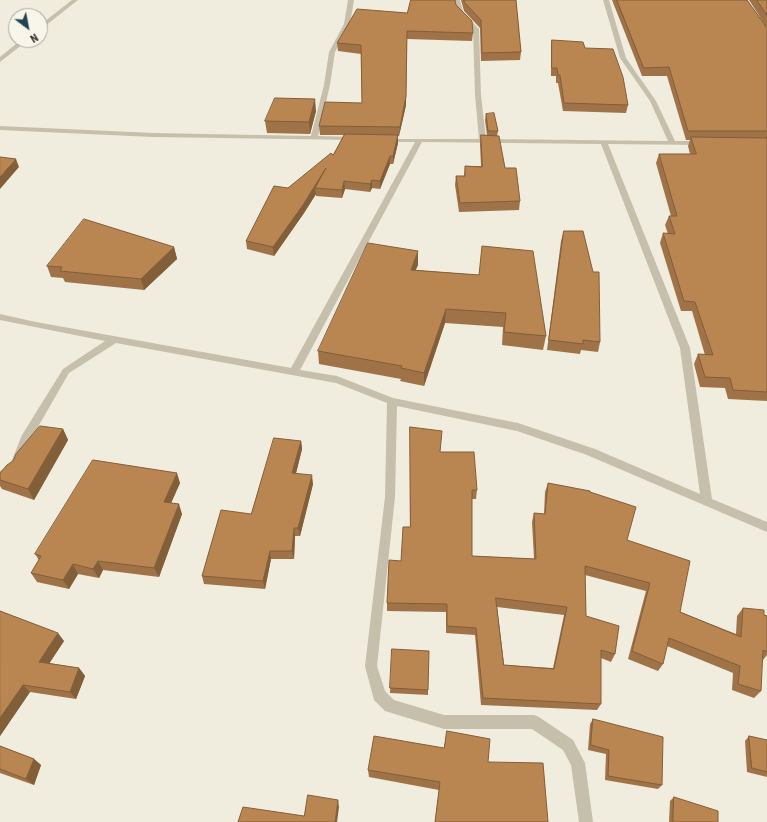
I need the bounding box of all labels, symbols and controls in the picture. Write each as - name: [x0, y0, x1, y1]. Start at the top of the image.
- north arrow: [8, 8, 48, 48]
- text: N: [28, 30, 40, 45]

